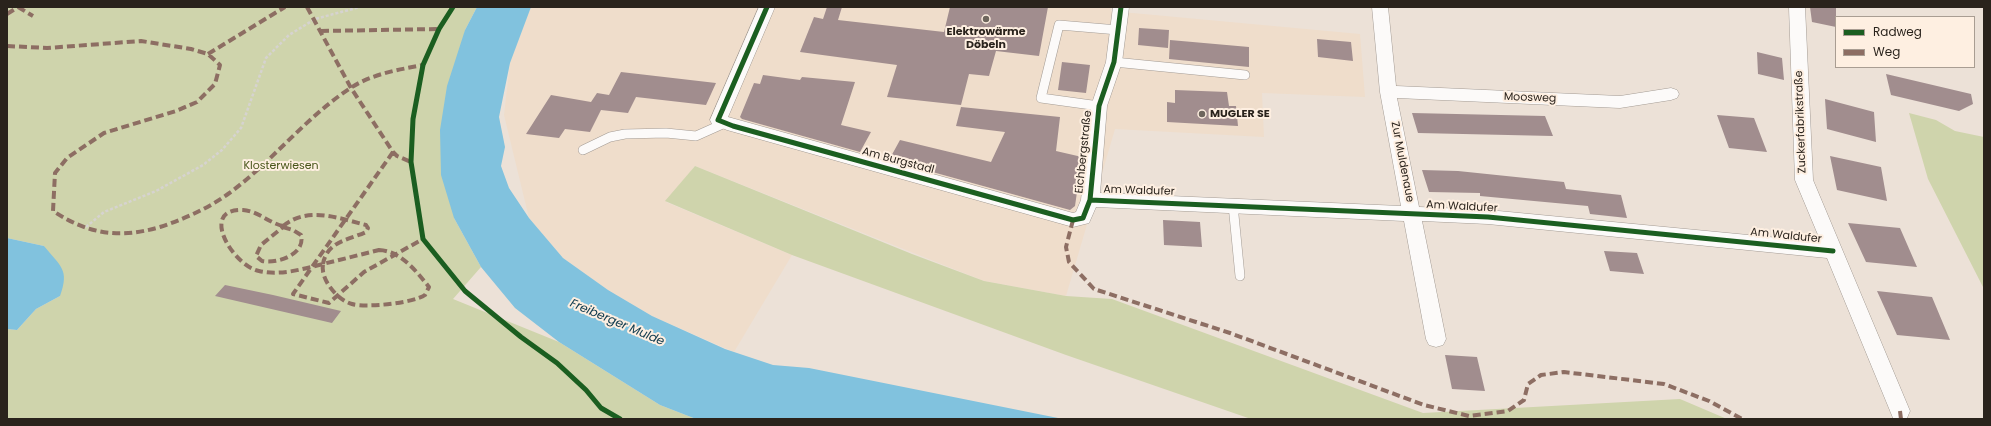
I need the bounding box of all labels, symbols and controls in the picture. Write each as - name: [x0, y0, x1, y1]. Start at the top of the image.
- marker: Elektrowärme Döbeln: [981, 14, 991, 24]
- legend: [1835, 16, 1975, 68]
- text: Radweg: [1873, 23, 1922, 40]
- place label: Elektrowärme Döbeln: [946, 25, 1026, 51]
- text: Weg: [1873, 43, 1900, 60]
- street label: Zuckerfabrikstraße: [1793, 70, 1809, 174]
- street label: Moosweg: [1504, 90, 1556, 106]
- place label: MUGLER SE: [1210, 107, 1270, 121]
- marker: MUGLER SE: [1197, 109, 1207, 119]
- street label: Eichbergstraße: [1073, 110, 1095, 194]
- street label: Zur Muldenaue: [1388, 121, 1416, 203]
- street label: Am Burgstadl: [860, 145, 936, 177]
- park label: Klosterwiesen: [243, 159, 319, 173]
- street label: Am Waldufer: [1103, 183, 1175, 199]
- street label: Am Waldufer: [1426, 199, 1498, 215]
- street label: Am Waldufer: [1750, 226, 1822, 246]
- water label: Freiberger Mulde: [568, 297, 666, 349]

